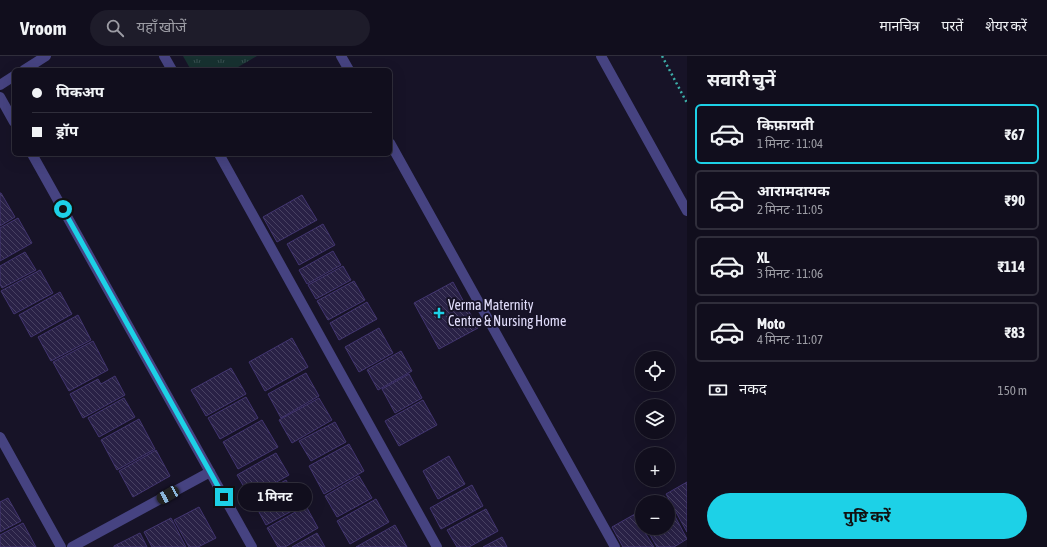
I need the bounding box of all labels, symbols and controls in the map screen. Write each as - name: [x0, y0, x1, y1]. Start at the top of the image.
- search box: [90, 10, 370, 46]
- text: Vroom: [20, 17, 66, 39]
- icon: search: [104, 17, 126, 39]
- text: यहाँ खोजें: [136, 18, 186, 35]
- text: मानचित्र: [880, 18, 920, 34]
- text: परतें: [942, 18, 963, 34]
- text: शेयर करें: [985, 18, 1027, 34]
- text: सवारी चुनें: [707, 69, 776, 90]
- text: पिकअप: [56, 83, 104, 100]
- icon: car: [709, 116, 745, 152]
- text: किफ़ायती: [757, 116, 814, 133]
- text: ड्रॉप: [56, 122, 78, 139]
- text: ₹67: [1004, 126, 1025, 143]
- text: 1 मिनट · 11:04: [757, 136, 823, 151]
- icon: car: [709, 182, 745, 218]
- text: आरामदायक: [757, 182, 830, 199]
- text: ₹90: [1004, 192, 1025, 209]
- route start: [54, 200, 72, 218]
- text: 2 मिनट · 11:05: [757, 202, 823, 217]
- icon: car: [709, 248, 745, 284]
- text: XL: [757, 249, 770, 266]
- text: ₹114: [997, 258, 1025, 275]
- text: 3 मिनट · 11:06: [757, 266, 823, 281]
- place label: Verma Maternity Centre & Nursing Home: [448, 297, 566, 329]
- marker: Verma Maternity Centre & Nursing Home: [433, 307, 445, 319]
- icon: car: [709, 314, 745, 350]
- text: Moto: [757, 315, 785, 332]
- text: ₹83: [1004, 324, 1025, 341]
- text: 4 मिनट · 11:07: [757, 332, 823, 347]
- map controls: [635, 351, 675, 535]
- button: locate: [635, 351, 675, 391]
- icon: cash: [707, 379, 729, 401]
- text: नकद: [739, 380, 767, 397]
- text: 150 m: [998, 383, 1027, 398]
- button: layers: [635, 399, 675, 439]
- button: +: [635, 447, 675, 487]
- callout: 1 मिनट: [238, 483, 312, 511]
- car: [155, 484, 181, 506]
- route end: [215, 488, 233, 506]
- text: 1 मिनट: [257, 489, 293, 504]
- button: पुष्टि करें: [707, 493, 1027, 539]
- button: −: [635, 495, 675, 535]

